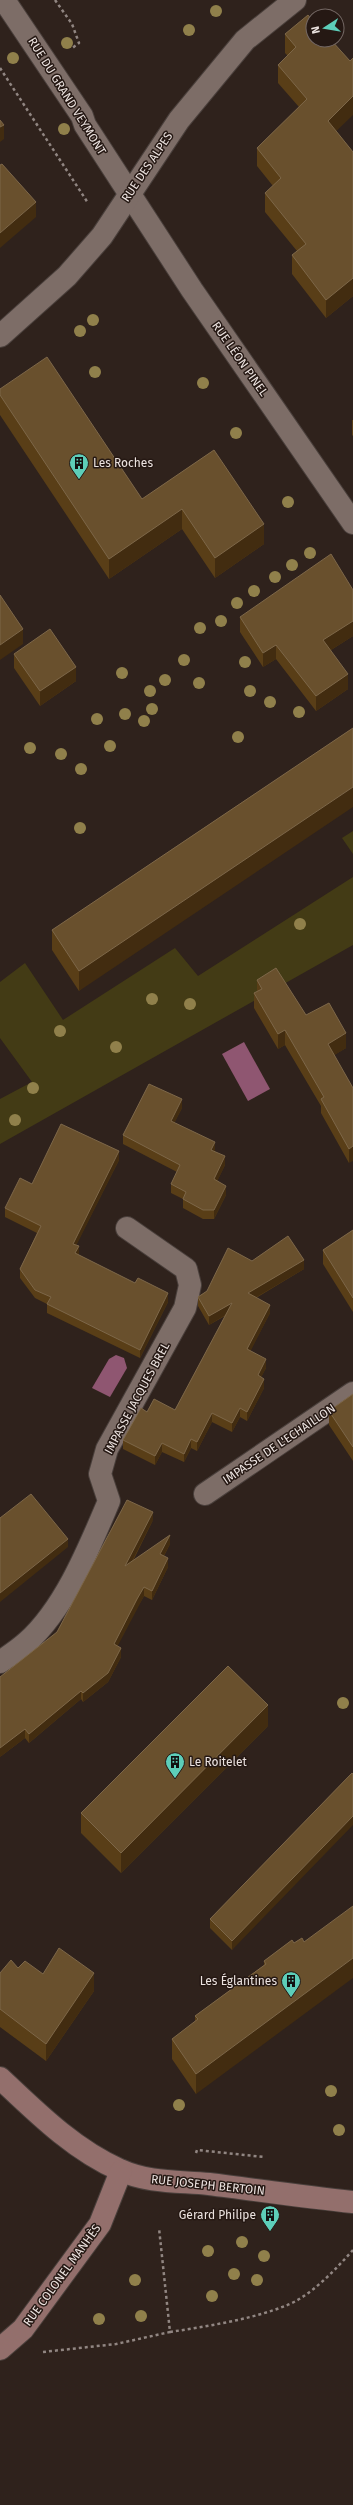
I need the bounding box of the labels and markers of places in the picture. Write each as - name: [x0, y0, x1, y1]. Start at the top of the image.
- building icon: Les Roches: [68, 452, 90, 480]
- place label: Les Roches: [93, 456, 153, 470]
- building icon: Le Roitelet: [164, 1751, 186, 1779]
- place label: Le Roitelet: [189, 1755, 248, 1769]
- building icon: Les Églantines: [280, 1970, 302, 1998]
- place label: Les Églantines: [200, 1973, 277, 1988]
- building icon: Gérard Philipe: [259, 2204, 281, 2232]
- place label: Gérard Philipe: [179, 2208, 256, 2222]

